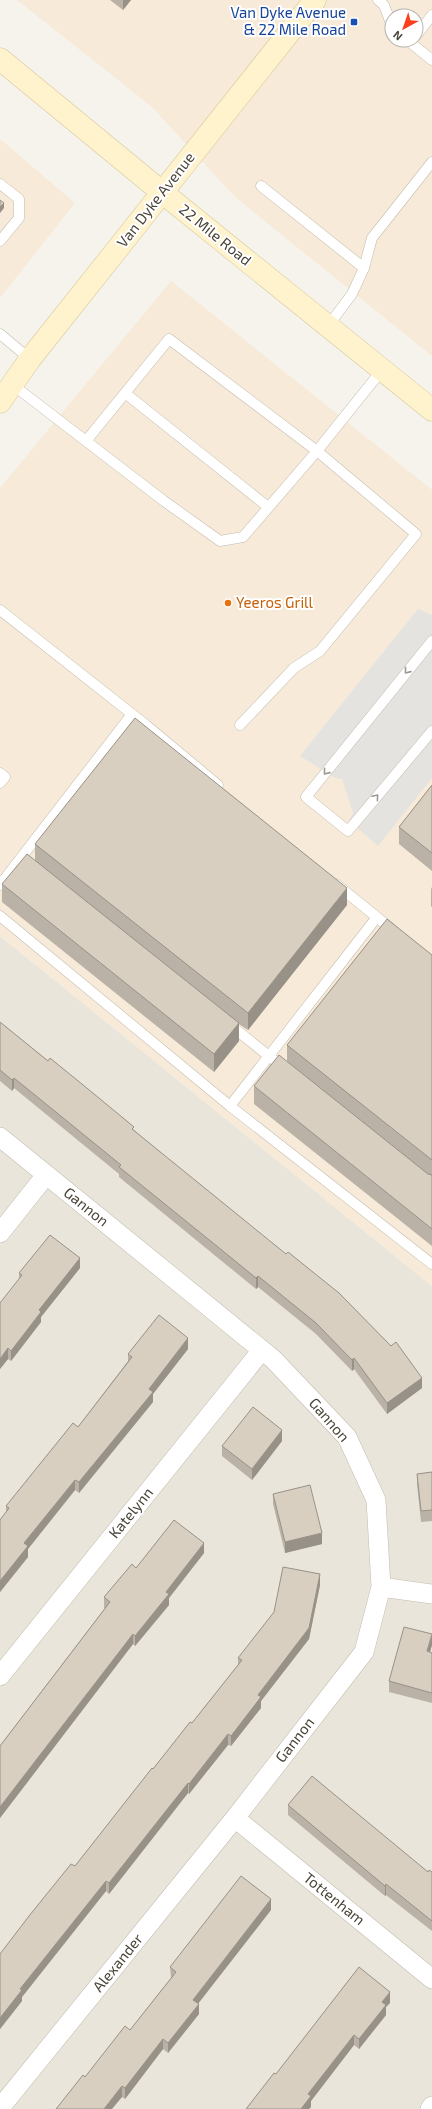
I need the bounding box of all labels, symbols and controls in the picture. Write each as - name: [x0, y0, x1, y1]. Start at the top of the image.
- place label: Van Dyke Avenue & 22 Mile Road: [230, 3, 346, 38]
- north arrow: [384, 8, 424, 48]
- marker: Van Dyke Avenue & 22 Mile Road: [349, 17, 359, 27]
- text: N: [390, 28, 404, 44]
- street label: Van Dyke Avenue: [113, 148, 198, 250]
- street label: 22 Mile Road: [176, 200, 255, 269]
- place label: Yeeros Grill: [236, 593, 314, 611]
- marker: Yeeros Grill: [223, 598, 233, 608]
- one-way arrow: [405, 666, 412, 674]
- one-way arrow: [323, 768, 330, 775]
- one-way arrow: [372, 794, 379, 802]
- street label: Gannon: [61, 1183, 113, 1230]
- street label: Gannon: [306, 1394, 354, 1445]
- street label: Katelynn: [104, 1483, 156, 1541]
- street label: Gannon: [271, 1713, 317, 1766]
- street label: Tottenham: [300, 1868, 369, 1928]
- street label: Alexander: [88, 1930, 146, 1995]

